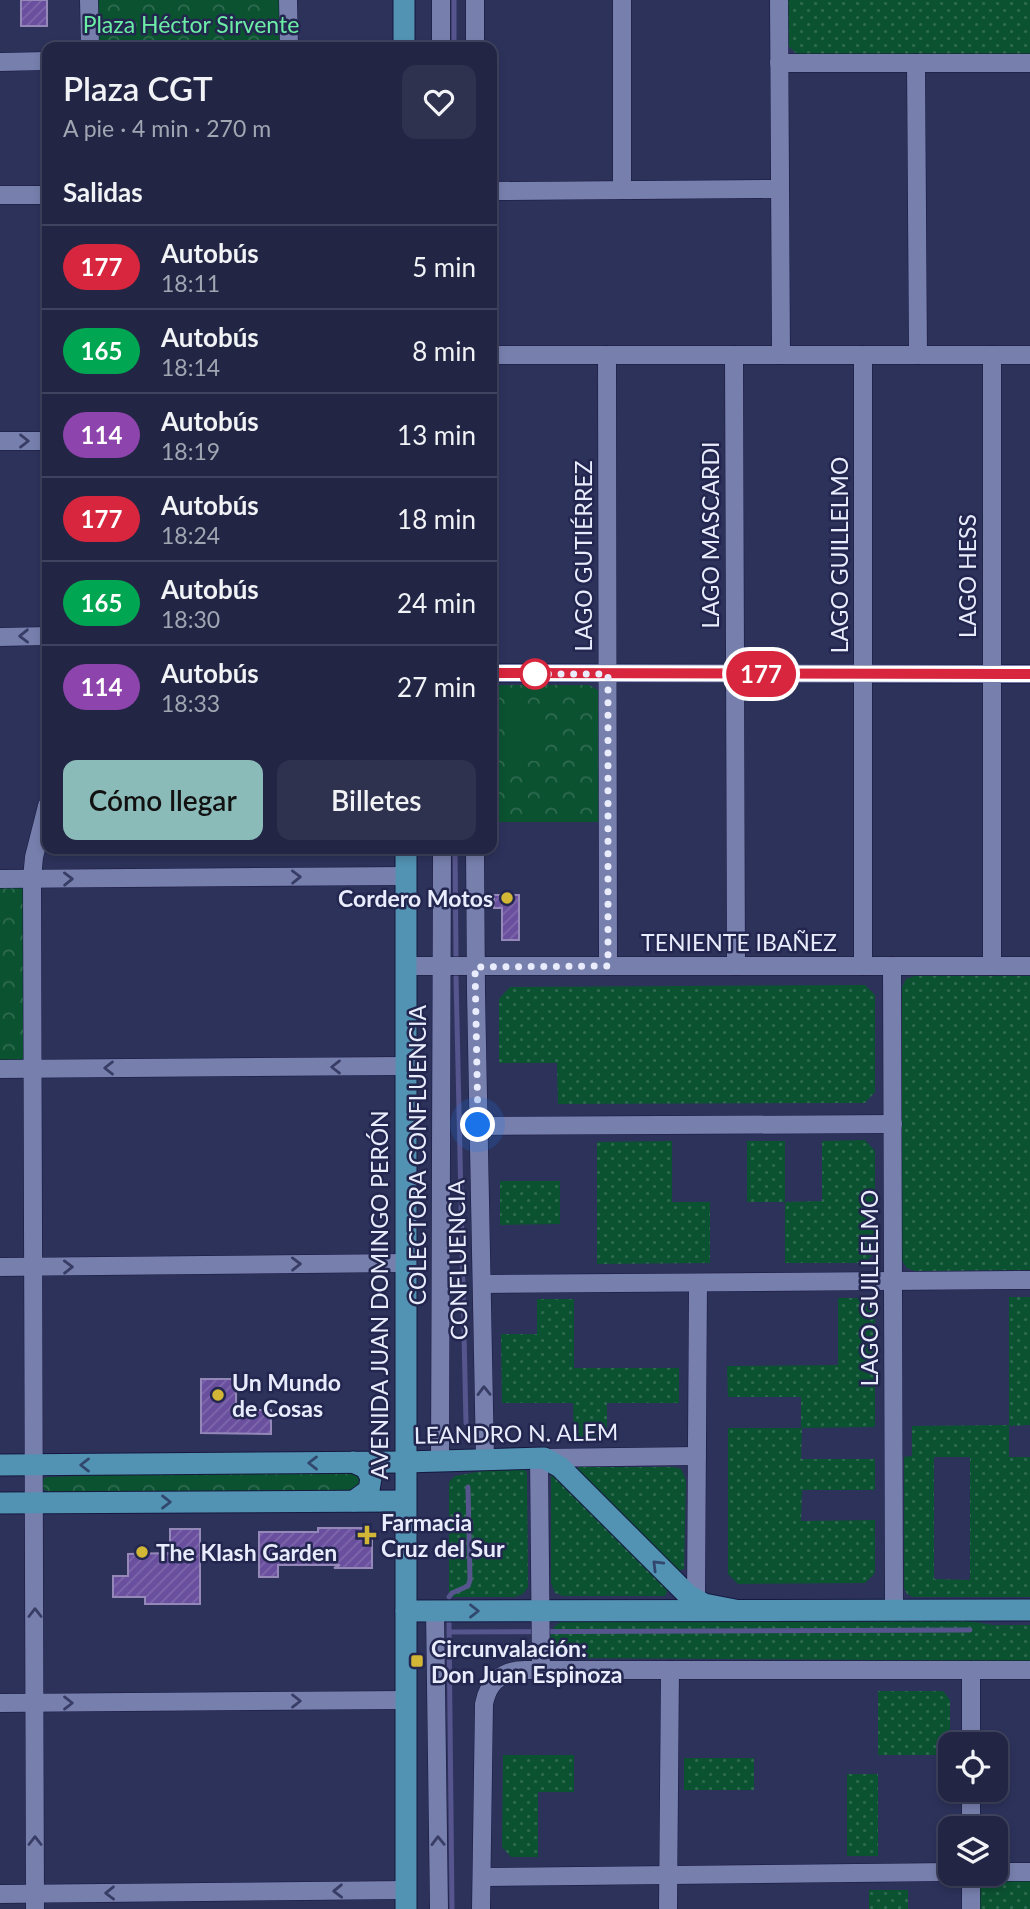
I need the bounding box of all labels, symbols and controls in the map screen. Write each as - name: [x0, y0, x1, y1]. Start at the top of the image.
- park label: Plaza Héctor Sirvente: [83, 10, 299, 38]
- button: heart: [402, 65, 476, 139]
- text: Plaza CGT: [63, 68, 213, 108]
- text: A pie · 4 min · 270 m: [63, 114, 271, 142]
- text: Salidas: [63, 176, 143, 208]
- text: Autobús: [161, 237, 259, 269]
- text: 5 min: [412, 251, 476, 283]
- text: 177: [81, 252, 122, 281]
- text: 18:11: [161, 269, 220, 297]
- text: Autobús: [161, 321, 259, 353]
- text: 8 min: [412, 335, 476, 367]
- text: 165: [81, 336, 122, 365]
- text: 18:14: [161, 353, 220, 381]
- text: Autobús: [161, 405, 259, 437]
- text: 13 min: [397, 419, 476, 451]
- text: 114: [81, 420, 122, 449]
- one-way arrow: [19, 433, 29, 449]
- text: 18:19: [161, 437, 220, 465]
- street label: LAGO MASCARDI: [696, 442, 724, 628]
- street label: LAGO GUILLELMO: [825, 457, 853, 653]
- street label: LAGO GUTIÉRREZ: [569, 460, 597, 652]
- text: Autobús: [161, 489, 259, 521]
- text: 18 min: [397, 503, 476, 535]
- text: 177: [81, 504, 122, 533]
- street label: LAGO HESS: [953, 514, 981, 638]
- text: 18:24: [161, 521, 220, 549]
- text: Autobús: [161, 573, 259, 605]
- text: 24 min: [397, 587, 476, 619]
- text: 165: [81, 588, 122, 617]
- text: 18:30: [161, 605, 220, 633]
- one-way arrow: [18, 629, 29, 644]
- line badge: 177: [721, 651, 801, 697]
- text: Autobús: [161, 657, 259, 689]
- unlabelled marker: [520, 659, 550, 689]
- text: 177: [740, 659, 782, 688]
- text: 27 min: [397, 671, 476, 703]
- text: 114: [81, 672, 122, 701]
- text: 18:33: [161, 689, 220, 717]
- button: Cómo llegar: [63, 760, 263, 840]
- button: Billetes: [277, 760, 476, 840]
- one-way arrow: [290, 869, 301, 884]
- one-way arrow: [63, 871, 74, 887]
- place label: Cordero Motos: [338, 884, 493, 912]
- marker: Cordero Motos: [499, 890, 515, 906]
- street label: TENIENTE IBAÑEZ: [641, 928, 837, 956]
- street label: COLECTORA CONFLUENCIA: [403, 1004, 431, 1305]
- one-way arrow: [331, 1059, 341, 1075]
- one-way arrow: [103, 1060, 114, 1076]
- your location: [460, 1107, 495, 1142]
- street label: AVENIDA JUAN DOMINGO PERÓN: [365, 1110, 393, 1480]
- street label: CONFLUENCIA: [442, 1179, 472, 1340]
- street label: LAGO GUILLELMO: [855, 1190, 883, 1386]
- one-way arrow: [291, 1256, 301, 1272]
- one-way arrow: [63, 1259, 74, 1275]
- place label: Un Mundo de Cosas: [232, 1368, 341, 1422]
- one-way arrow: [476, 1385, 492, 1396]
- marker: Un Mundo de Cosas: [210, 1387, 226, 1403]
- street label: LEANDRO N. ALEM: [414, 1417, 618, 1449]
- one-way arrow: [307, 1455, 317, 1471]
- one-way arrow: [79, 1457, 90, 1472]
- one-way arrow: [161, 1494, 172, 1510]
- place label: Farmacia Cruz del Sur: [381, 1508, 505, 1562]
- marker: Farmacia Cruz del Sur: [359, 1527, 375, 1543]
- place label: The Klash Garden: [156, 1538, 337, 1566]
- marker: The Klash Garden: [134, 1544, 150, 1560]
- one-way arrow: [653, 1560, 666, 1573]
- one-way arrow: [469, 1603, 480, 1619]
- one-way arrow: [27, 1608, 43, 1618]
- place label: Circunvalación: Don Juan Espinoza: [431, 1634, 623, 1688]
- marker: Circunvalación: Don Juan Espinoza: [409, 1653, 425, 1669]
- one-way arrow: [291, 1693, 301, 1709]
- one-way arrow: [63, 1695, 74, 1711]
- map controls: [938, 1732, 1008, 1886]
- button: locate: [938, 1732, 1008, 1802]
- button: layers: [938, 1816, 1008, 1886]
- one-way arrow: [27, 1835, 43, 1846]
- one-way arrow: [430, 1835, 446, 1846]
- one-way arrow: [332, 1883, 343, 1899]
- one-way arrow: [105, 1885, 115, 1901]

